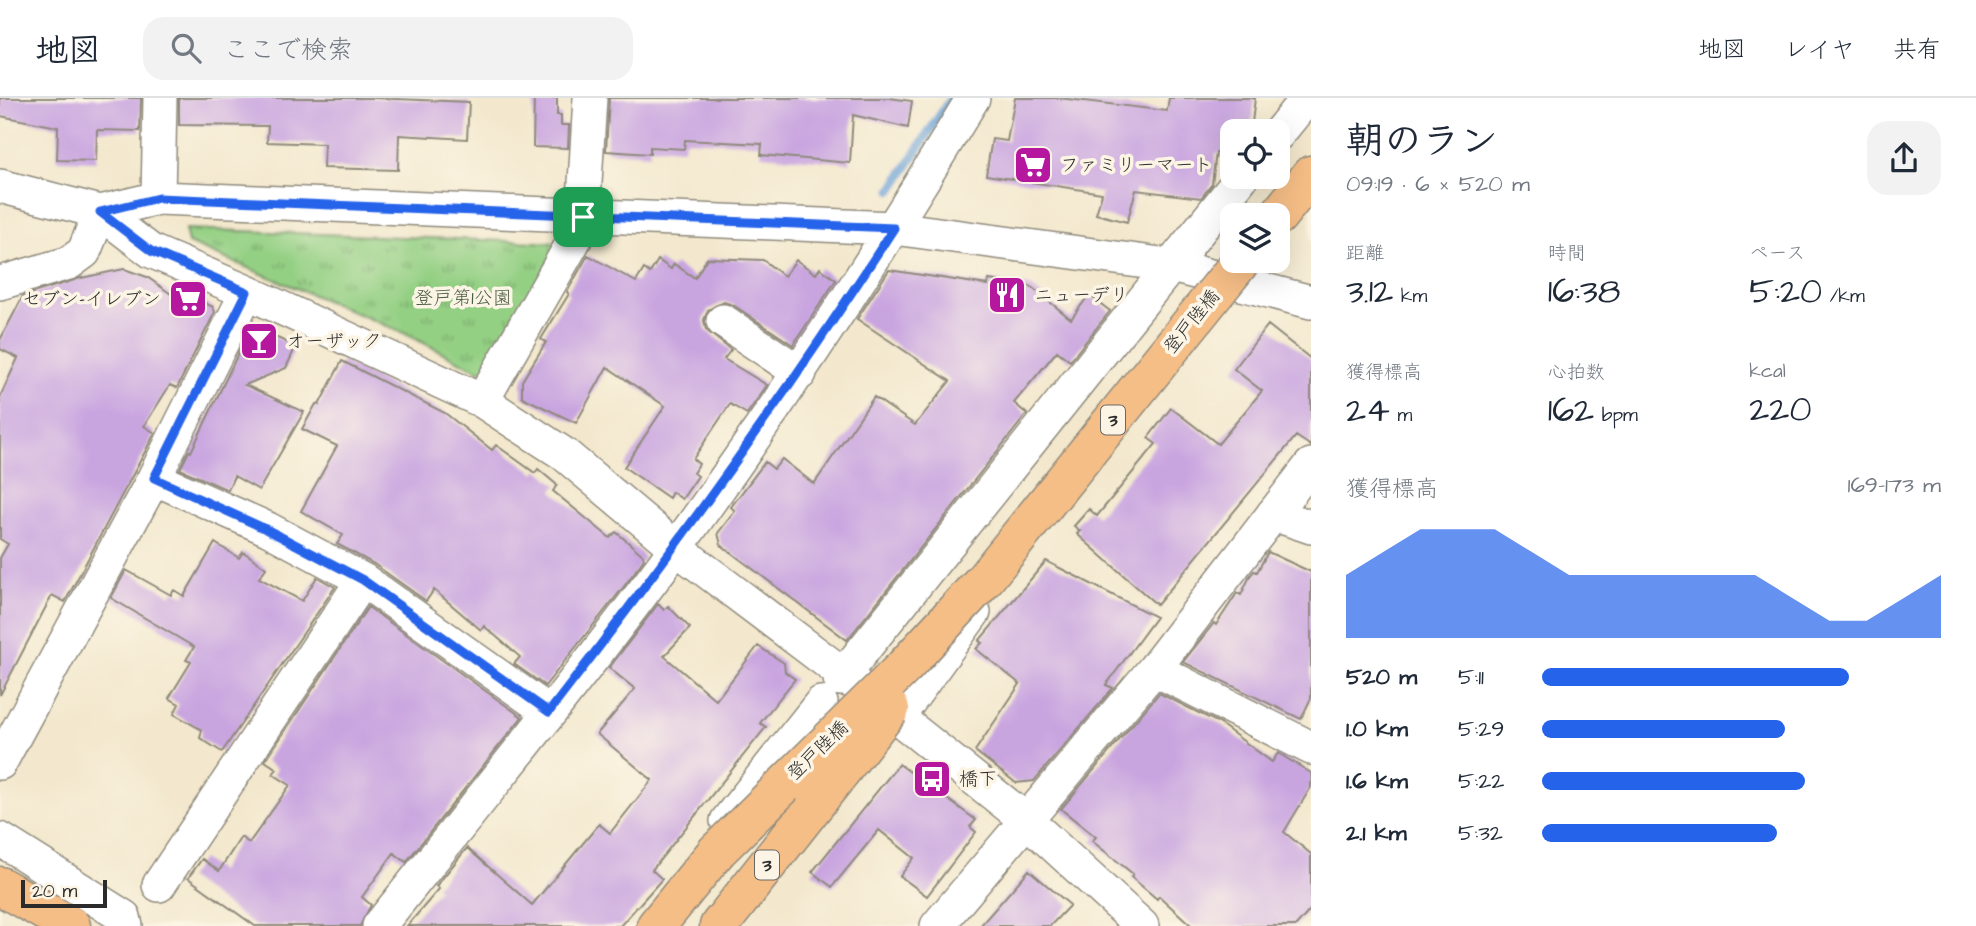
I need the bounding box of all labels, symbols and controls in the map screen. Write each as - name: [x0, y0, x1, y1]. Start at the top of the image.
- search box: [143, 17, 633, 80]
- text: 地図: [35, 28, 101, 74]
- icon: search: [167, 29, 205, 67]
- text: ここで検索: [223, 32, 353, 68]
- text: 地図: [1698, 33, 1746, 67]
- text: レイヤ: [1784, 33, 1855, 67]
- text: 共有: [1893, 33, 1941, 67]
- text: 朝のラン: [1346, 116, 1498, 168]
- map controls: [1220, 119, 1290, 273]
- button: locate: [1220, 119, 1290, 189]
- button: share: [1867, 121, 1941, 195]
- supermarket icon: ファミリーマート: [1012, 144, 1054, 186]
- place label: ファミリーマート: [1060, 152, 1212, 179]
- text: 09:19 · 6 × 520 m: [1346, 168, 1530, 200]
- pin: [553, 187, 613, 247]
- icon: arrive: [564, 198, 602, 236]
- button: layers: [1220, 203, 1290, 273]
- text: 距離: [1346, 240, 1384, 267]
- text: 時間: [1548, 240, 1586, 267]
- text: ペース: [1749, 240, 1805, 267]
- text: 3.12: [1346, 267, 1393, 316]
- text: 16:38: [1548, 267, 1620, 316]
- text: 5:20: [1749, 267, 1822, 316]
- restaurant icon: ニューデリ: [986, 274, 1028, 316]
- supermarket icon: セブン-イレブン: [167, 278, 209, 320]
- place label: ニューデリ: [1034, 282, 1129, 309]
- text: km: [1393, 283, 1427, 310]
- text: /km: [1822, 283, 1865, 310]
- street label: 登戸陸橋: [1158, 284, 1226, 360]
- park label: 登戸第1公園: [414, 285, 512, 312]
- place label: セブン-イレブン: [22, 286, 161, 313]
- bar icon: オーザック: [238, 320, 280, 362]
- place label: オーザック: [286, 328, 382, 355]
- text: kcal: [1749, 358, 1786, 385]
- text: 獲得標高: [1346, 359, 1422, 386]
- text: 心拍数: [1548, 359, 1605, 386]
- text: 220: [1749, 385, 1811, 434]
- text: 24: [1346, 386, 1390, 435]
- text: 162: [1548, 386, 1594, 435]
- text: m: [1390, 402, 1412, 429]
- text: bpm: [1594, 402, 1638, 429]
- road number: 3: [1101, 406, 1125, 434]
- text: 169–173 m: [1847, 469, 1941, 501]
- text: 獲得標高: [1346, 473, 1438, 505]
- text: 520 m: [1346, 661, 1417, 693]
- text: 5:11: [1458, 661, 1484, 693]
- text: 1.0 km: [1346, 713, 1408, 745]
- text: 5:29: [1458, 713, 1504, 745]
- street label: 登戸陸橋: [781, 715, 855, 787]
- bus stop icon: 橋下: [911, 758, 953, 800]
- text: 1.6 km: [1346, 765, 1408, 797]
- text: 5:22: [1458, 765, 1504, 797]
- place label: 橋下: [959, 766, 997, 793]
- text: 2.1 km: [1346, 817, 1407, 849]
- text: 5:32: [1458, 817, 1503, 849]
- road number: 3: [755, 850, 779, 880]
- scale bar: [21, 877, 107, 909]
- text: 20 m: [32, 878, 77, 905]

